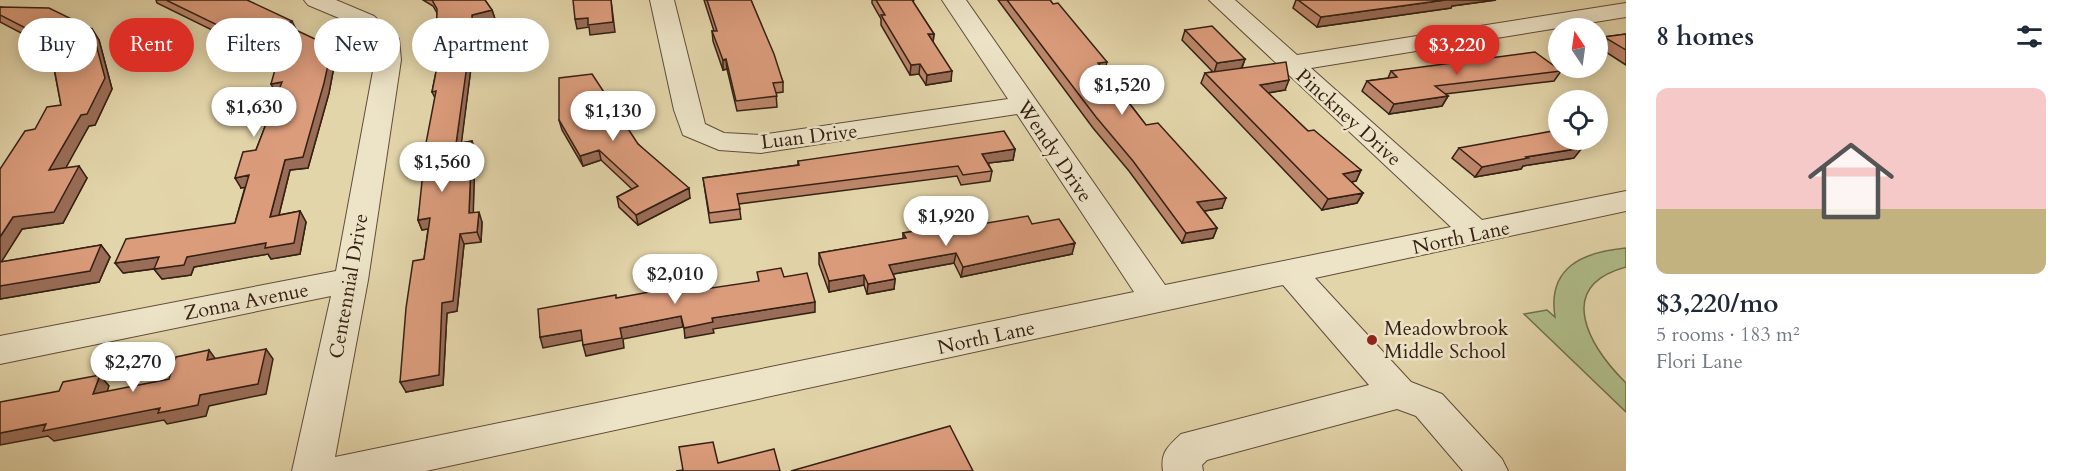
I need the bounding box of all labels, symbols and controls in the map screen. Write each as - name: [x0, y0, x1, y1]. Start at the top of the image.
- chip: Buy: [18, 18, 97, 72]
- chip: Rent: [109, 18, 194, 72]
- chip: Filters: [206, 18, 302, 72]
- chip: New: [314, 18, 400, 72]
- chip: Apartment: [412, 18, 549, 72]
- north arrow: [1548, 18, 1608, 78]
- map controls: [1548, 18, 1608, 150]
- text: 8 homes: [1656, 19, 1754, 54]
- icon: filters: [2013, 20, 2046, 53]
- pin: $3,220: [1408, 25, 1506, 76]
- text: $3,220: [1428, 31, 1486, 58]
- street label: Pinckney Drive: [1290, 63, 1407, 172]
- pin: $1,520: [1073, 65, 1171, 116]
- text: $1,520: [1093, 71, 1151, 98]
- pin: $1,630: [205, 87, 303, 138]
- button: locate: [1548, 90, 1608, 150]
- pin: $1,130: [564, 91, 662, 142]
- text: $1,630: [225, 93, 283, 120]
- street label: Wendy Drive: [1010, 94, 1099, 208]
- text: $1,130: [584, 97, 642, 124]
- street label: Luan Drive: [759, 117, 859, 156]
- icon: home: [1797, 127, 1905, 235]
- pin: $1,560: [393, 142, 491, 193]
- text: $1,560: [413, 148, 471, 175]
- pin: $1,920: [897, 196, 995, 247]
- text: $1,920: [917, 202, 975, 229]
- street label: Centennial Drive: [322, 211, 375, 361]
- street label: North Lane: [1410, 214, 1512, 261]
- pin: $2,010: [626, 254, 724, 305]
- text: $2,010: [646, 260, 704, 287]
- street label: Zonna Avenue: [181, 276, 311, 327]
- text: $3,220/mo: [1656, 286, 1779, 321]
- street label: North Lane: [935, 314, 1037, 361]
- place label: Meadowbrook Middle School: [1384, 315, 1509, 365]
- text: 5 rooms · 183 m²: [1656, 321, 1800, 348]
- marker: Meadowbrook Middle School: [1365, 333, 1379, 347]
- pin: $2,270: [84, 342, 182, 393]
- text: $2,270: [104, 348, 162, 375]
- text: Flori Lane: [1656, 348, 1743, 375]

